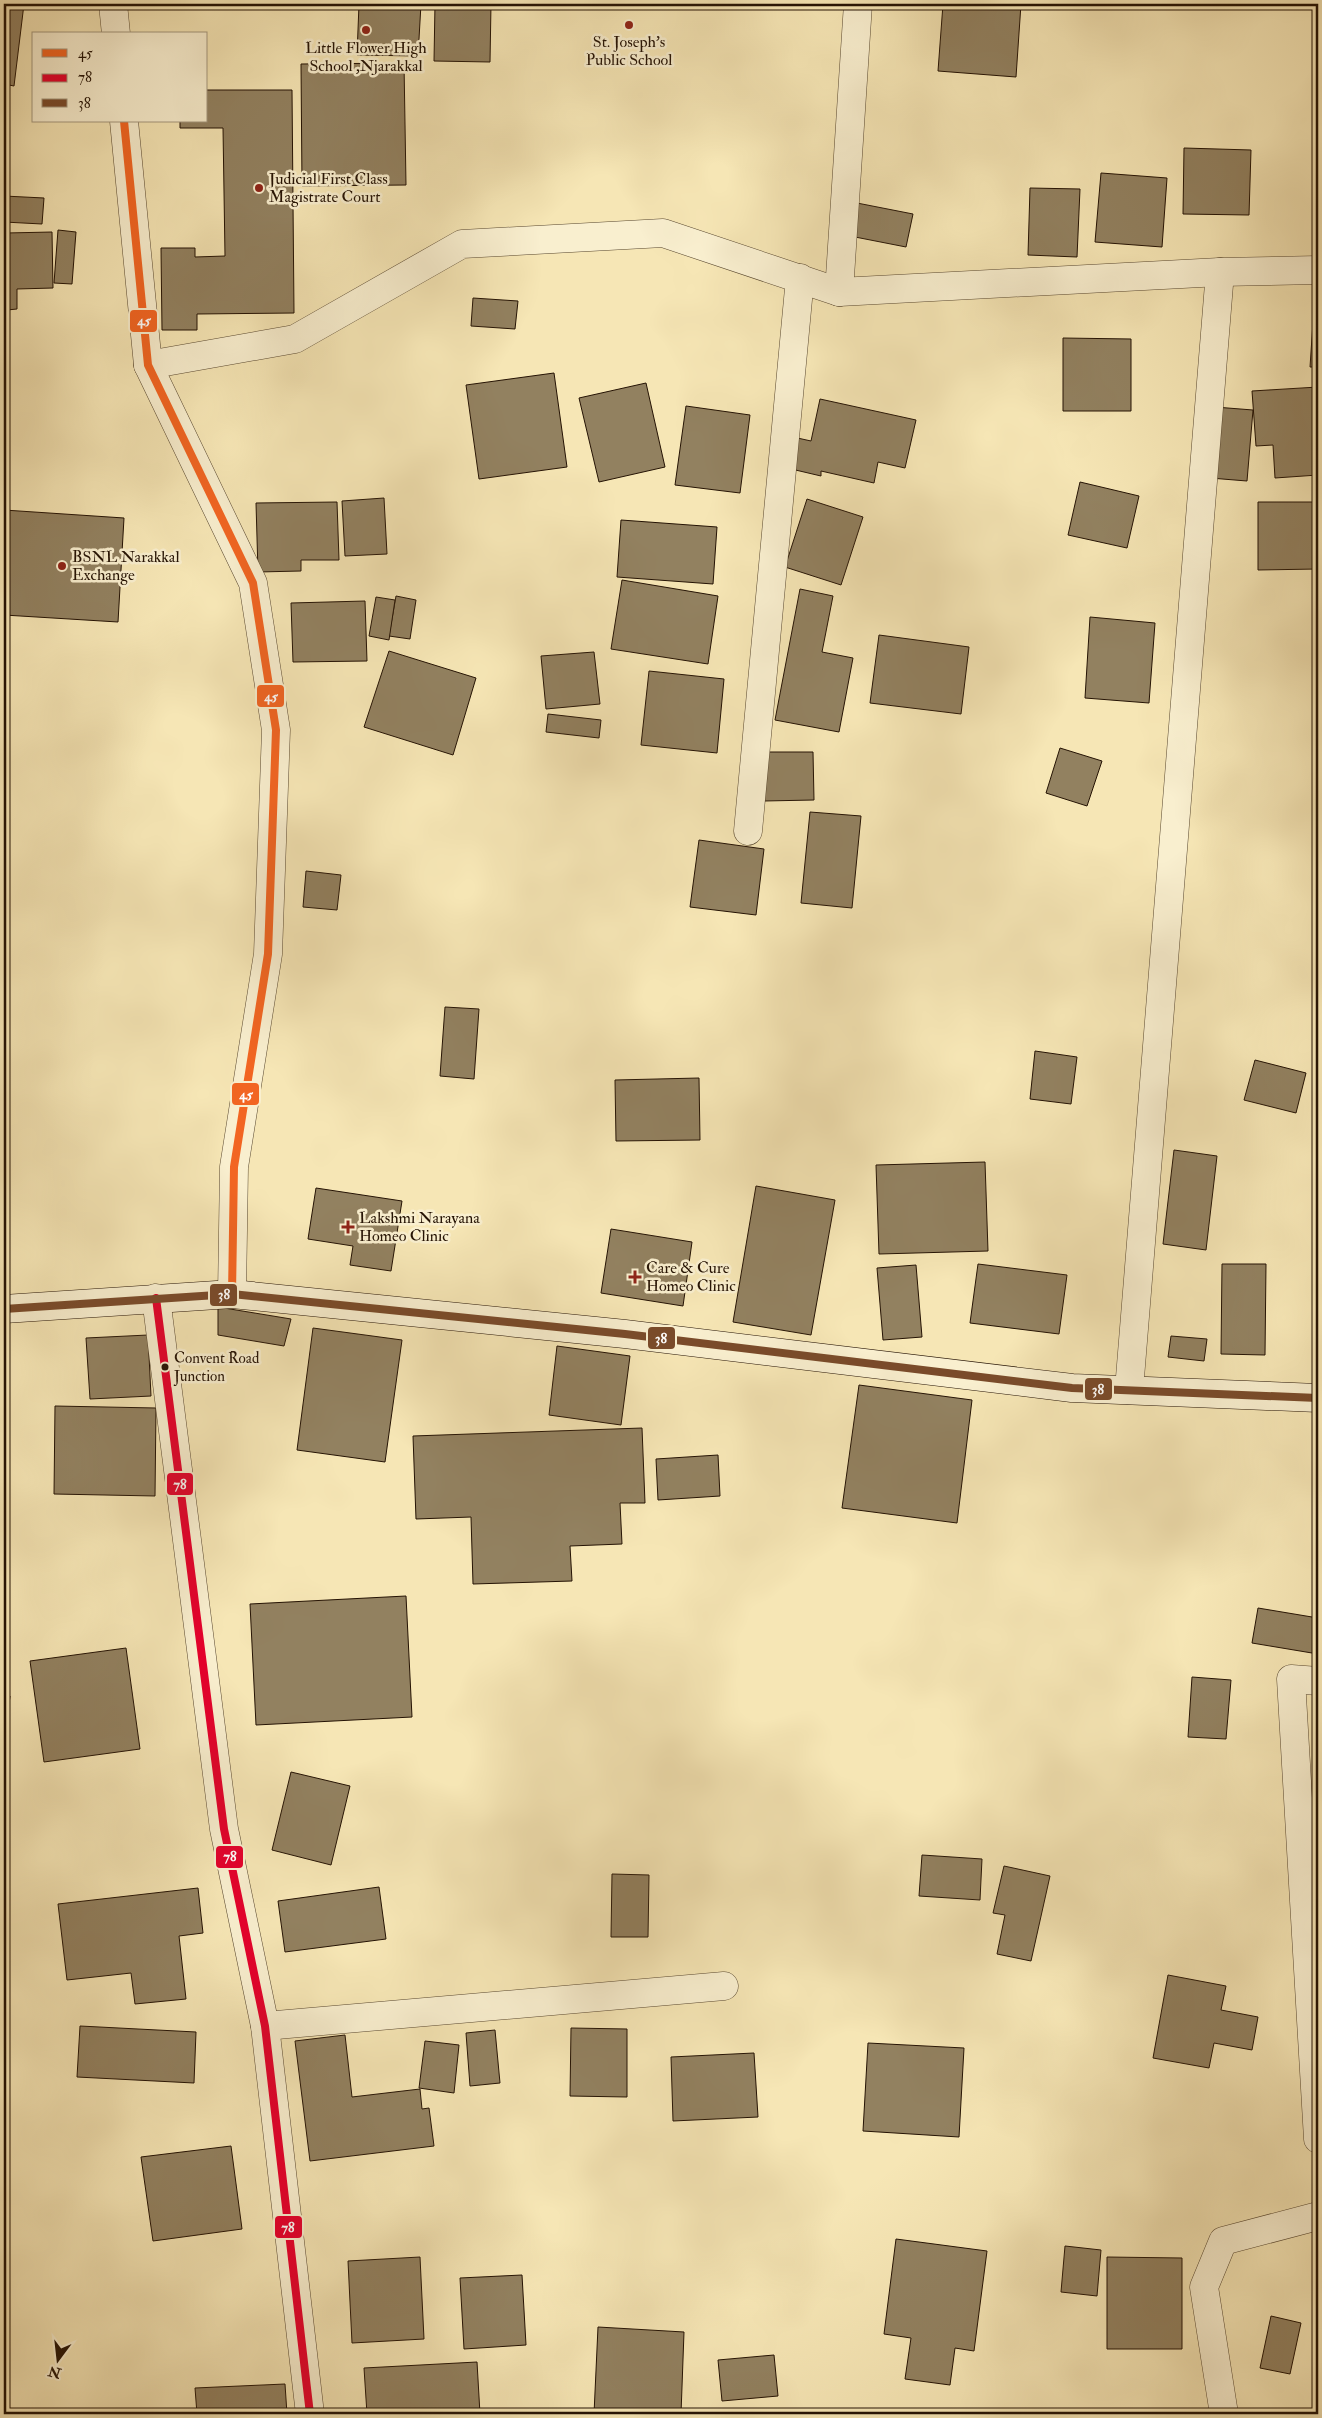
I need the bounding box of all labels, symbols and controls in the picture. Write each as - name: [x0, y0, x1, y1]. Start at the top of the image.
- marker: St. Joseph's Public School: [623, 19, 635, 31]
- marker: Little Flower High School ,Njarakkal: [360, 24, 372, 36]
- legend: [32, 32, 208, 122]
- place label: St. Joseph's Public School: [586, 32, 672, 70]
- place label: Little Flower High School ,Njarakkal: [305, 38, 427, 76]
- text: 45: [78, 44, 93, 63]
- text: 78: [78, 68, 92, 87]
- text: 38: [78, 94, 91, 113]
- place label: Judicial First Class Magistrate Court: [268, 169, 388, 207]
- marker: Judicial First Class Magistrate Court: [253, 182, 265, 194]
- line badge: 45: [129, 309, 158, 333]
- text: 45: [136, 312, 152, 329]
- place label: BSNL Narakkal Exchange: [72, 547, 180, 585]
- marker: BSNL Narakkal Exchange: [56, 560, 68, 572]
- line badge: 45: [256, 684, 285, 708]
- text: 45: [263, 688, 279, 705]
- line badge: 45: [231, 1082, 260, 1106]
- text: 45: [238, 1086, 254, 1103]
- place label: Lakshmi Narayana Homeo Clinic: [359, 1208, 480, 1246]
- marker: Lakshmi Narayana Homeo Clinic: [341, 1220, 355, 1234]
- place label: Care & Cure Homeo Clinic: [646, 1258, 736, 1296]
- marker: Care & Cure Homeo Clinic: [628, 1270, 642, 1284]
- line badge: 38: [209, 1283, 238, 1307]
- text: 38: [218, 1286, 230, 1303]
- line badge: 38: [647, 1326, 676, 1350]
- text: 38: [655, 1330, 667, 1347]
- place label: Convent Road Junction: [173, 1349, 260, 1387]
- marker: Convent Road Junction: [160, 1362, 170, 1372]
- line badge: 38: [1084, 1377, 1113, 1401]
- text: 38: [1092, 1381, 1104, 1398]
- line badge: 78: [166, 1472, 194, 1496]
- text: 78: [174, 1476, 187, 1493]
- line badge: 78: [215, 1845, 244, 1869]
- text: 78: [224, 1848, 237, 1865]
- line badge: 78: [274, 2215, 303, 2239]
- text: 78: [282, 2219, 295, 2236]
- north arrow: [32, 2336, 82, 2386]
- text: N: [46, 2362, 64, 2382]

